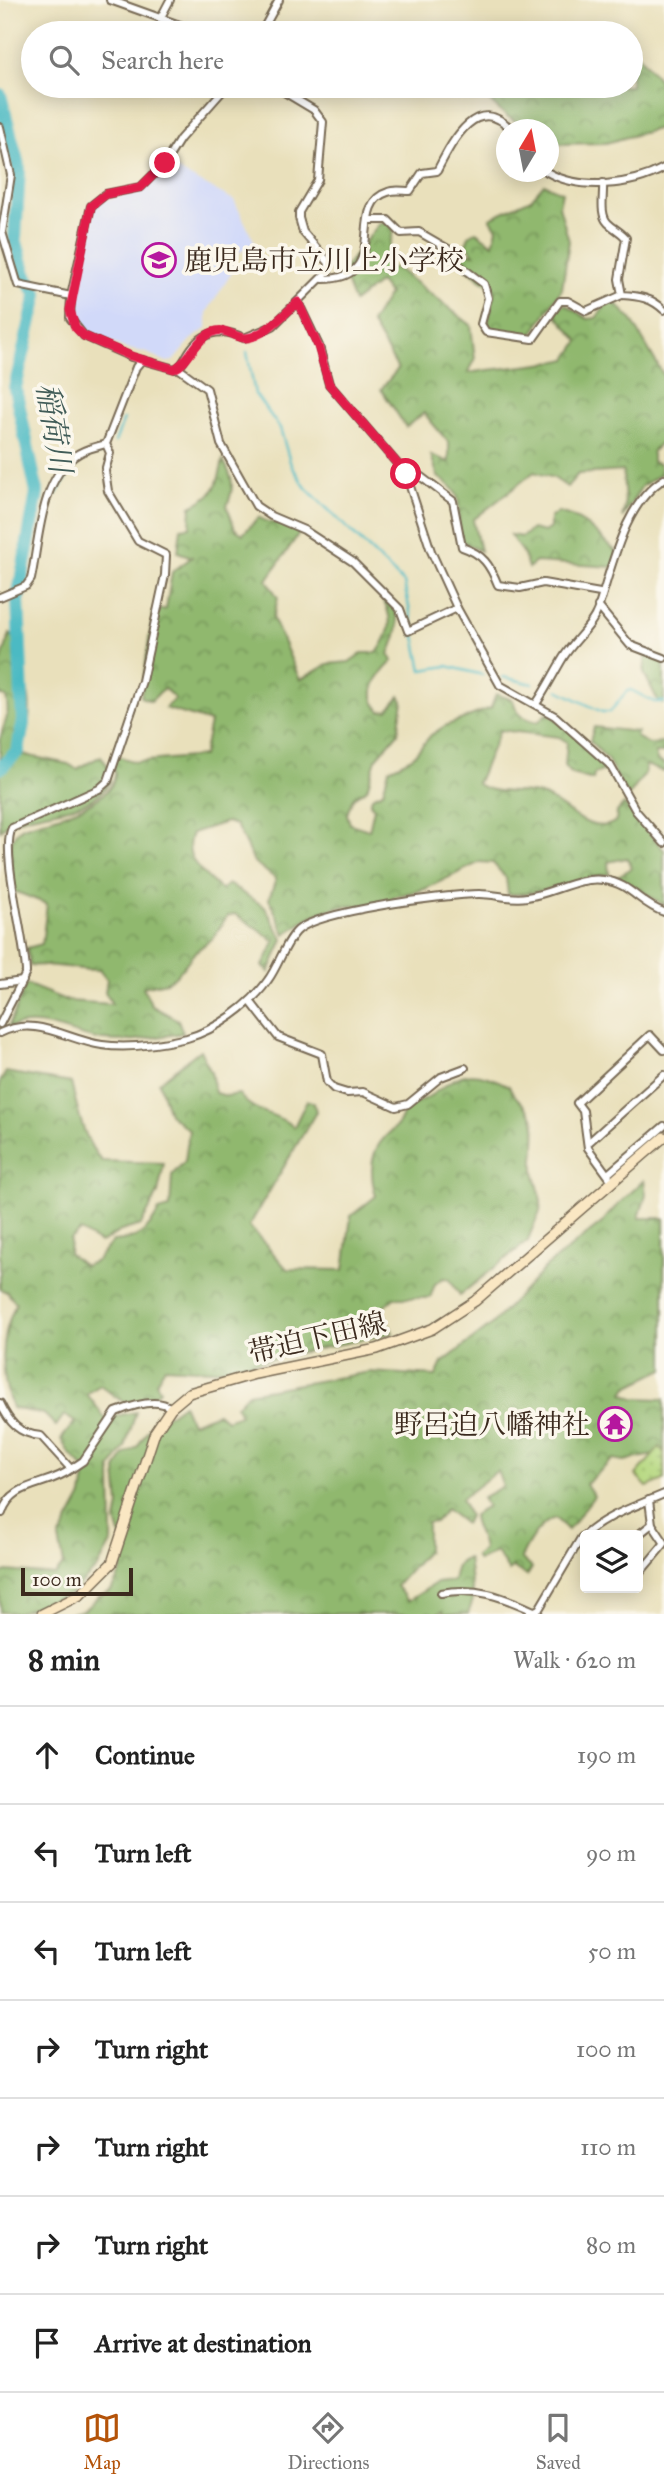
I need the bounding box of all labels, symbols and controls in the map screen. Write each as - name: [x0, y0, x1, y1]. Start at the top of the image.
- search box: [21, 21, 643, 98]
- icon: search: [45, 41, 83, 79]
- text: Search here: [101, 44, 224, 76]
- north arrow: [496, 119, 559, 182]
- route end: [149, 147, 180, 178]
- school or university icon: 鹿児島市立川上小学校: [140, 241, 178, 279]
- place label: 鹿児島市立川上小学校: [184, 243, 464, 278]
- water label: 稲荷川: [29, 381, 79, 478]
- route start: [390, 458, 421, 489]
- street label: 帯迫下田線: [245, 1305, 389, 1370]
- temple icon: 野呂迫八幡神社: [596, 1405, 634, 1443]
- place label: 野呂迫八幡神社: [394, 1407, 590, 1442]
- map controls: [580, 1530, 643, 1593]
- button: layers: [580, 1530, 643, 1593]
- scale bar: [21, 1565, 133, 1597]
- text: 100 m: [32, 1568, 82, 1591]
- text: 8 min: [28, 1642, 100, 1678]
- text: Walk · 620 m: [513, 1646, 636, 1674]
- icon: ahead: [28, 1736, 66, 1774]
- text: Continue: [95, 1739, 195, 1771]
- text: 190 m: [577, 1741, 636, 1769]
- icon: left: [28, 1834, 66, 1872]
- text: Turn left: [95, 1837, 191, 1869]
- text: 90 m: [586, 1839, 636, 1867]
- icon: left: [28, 1932, 66, 1970]
- text: Turn left: [95, 1935, 191, 1967]
- text: 50 m: [588, 1937, 636, 1965]
- icon: right: [28, 2030, 66, 2068]
- text: Turn right: [95, 2033, 208, 2065]
- text: 100 m: [576, 2035, 636, 2063]
- icon: right: [28, 2128, 66, 2166]
- text: Turn right: [95, 2131, 208, 2163]
- text: 110 m: [580, 2133, 636, 2161]
- icon: right: [28, 2226, 66, 2264]
- text: Turn right: [95, 2229, 208, 2261]
- text: 80 m: [586, 2231, 636, 2259]
- icon: arrive: [28, 2324, 66, 2362]
- text: Arrive at destination: [95, 2327, 312, 2359]
- tab: Map: [83, 2409, 121, 2474]
- tab: Directions: [287, 2409, 369, 2474]
- tab: Saved: [536, 2409, 581, 2474]

